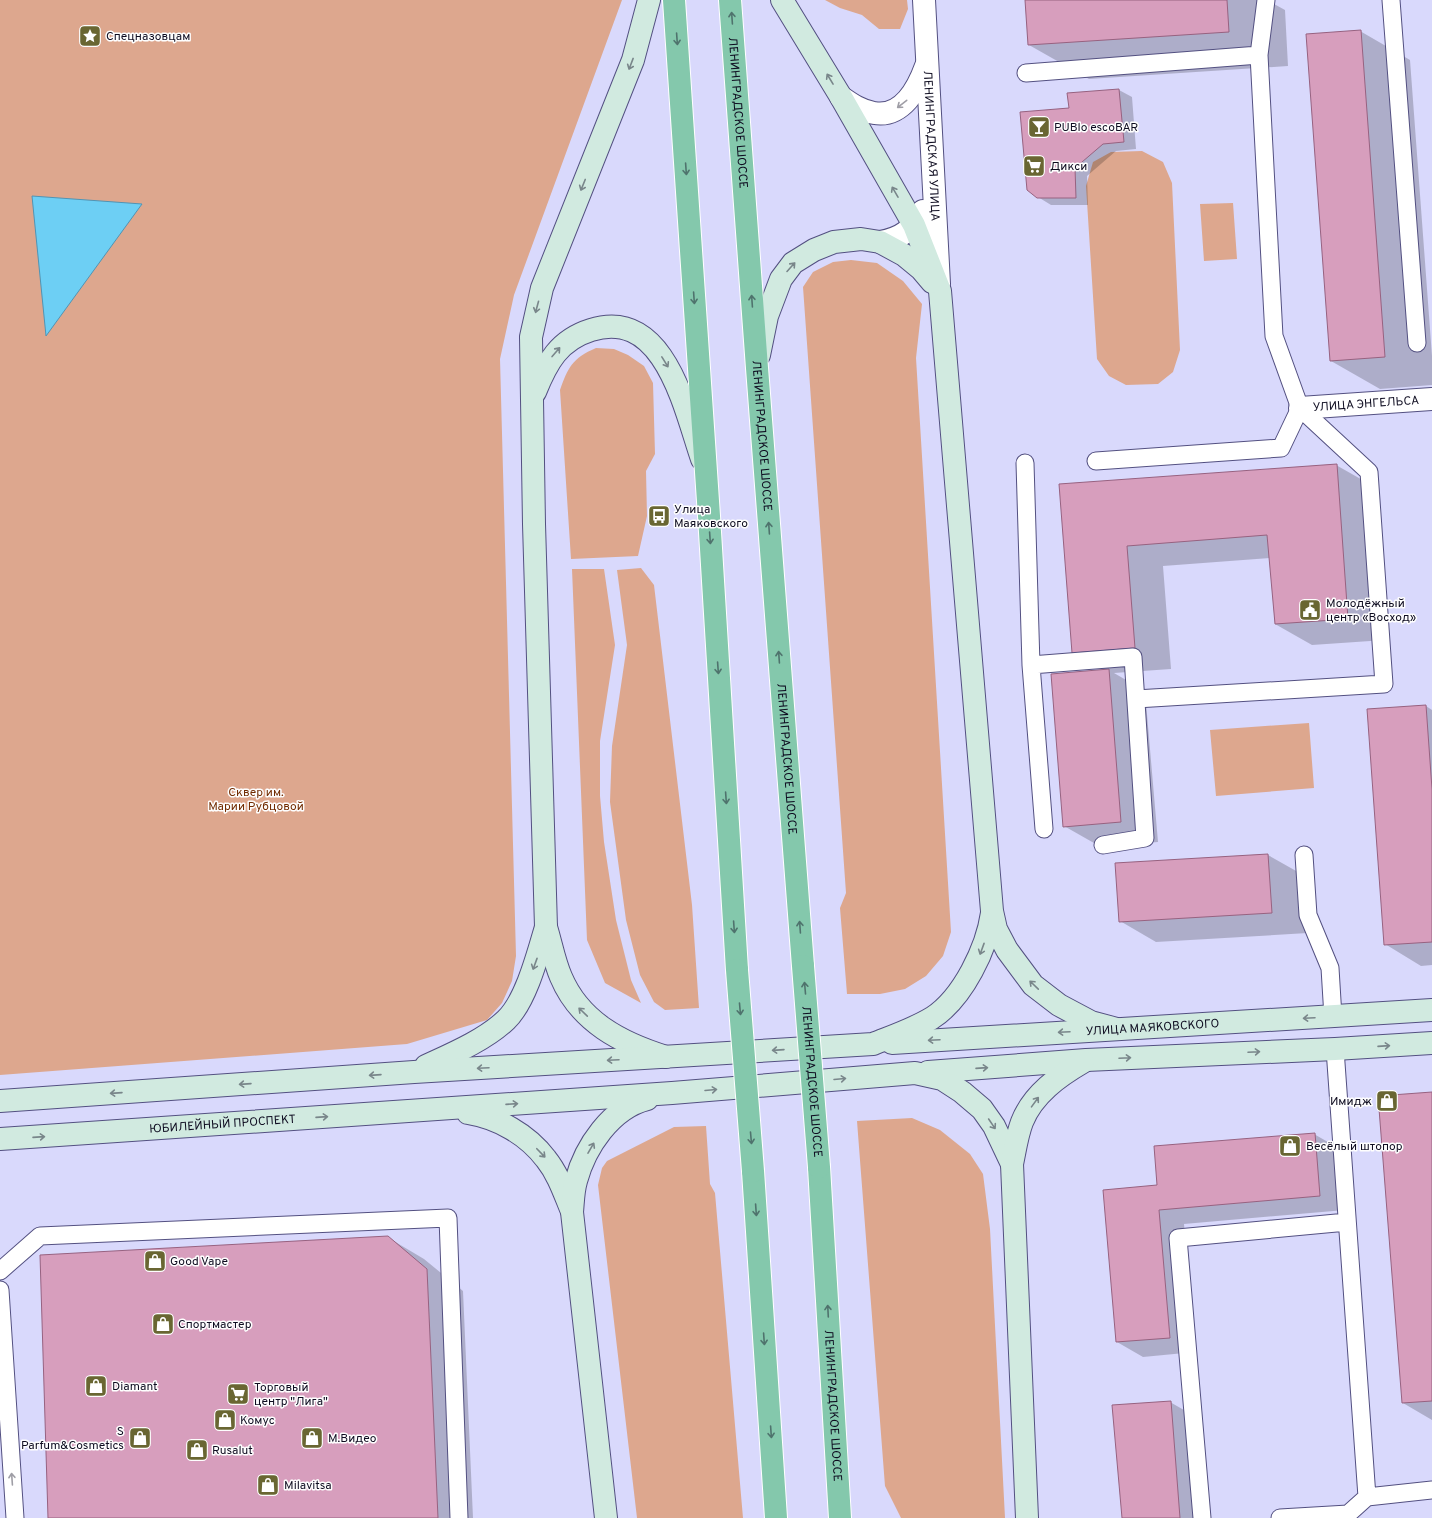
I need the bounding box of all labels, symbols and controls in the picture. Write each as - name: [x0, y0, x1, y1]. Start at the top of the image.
- one-way arrow: [728, 12, 735, 25]
- place icon: Спецназовцам: [77, 23, 103, 49]
- place label: Спецназовцам: [106, 29, 190, 45]
- one-way arrow: [673, 32, 680, 45]
- street label: ЛЕНИНГРАДСКОЕ ШОССЕ: [724, 36, 751, 189]
- one-way arrow: [626, 58, 634, 70]
- street label: ЛЕНИНГРАДСКАЯ УЛИЦА: [919, 70, 943, 222]
- one-way arrow: [825, 73, 833, 85]
- one-way arrow: [897, 100, 908, 108]
- bar icon: PUBlo escoBAR: [1026, 114, 1052, 140]
- place label: PUBlo escoBAR: [1054, 120, 1138, 136]
- supermarket icon: Дикси: [1021, 153, 1047, 179]
- place label: Дикси: [1050, 159, 1087, 175]
- one-way arrow: [682, 162, 689, 175]
- one-way arrow: [578, 179, 586, 191]
- one-way arrow: [890, 186, 898, 198]
- one-way arrow: [787, 261, 796, 272]
- one-way arrow: [691, 291, 698, 304]
- one-way arrow: [749, 295, 756, 308]
- one-way arrow: [533, 300, 540, 313]
- one-way arrow: [552, 347, 561, 358]
- one-way arrow: [661, 356, 669, 367]
- street label: ЛЕНИНГРАДСКОЕ ШОССЕ: [747, 360, 775, 512]
- street label: УЛИЦА ЭНГЕЛЬСА: [1312, 393, 1420, 416]
- place label: Улица Маяковского: [674, 502, 748, 532]
- bus stop icon: Улица Маяковского: [646, 503, 672, 529]
- one-way arrow: [766, 522, 773, 535]
- one-way arrow: [707, 531, 714, 544]
- place label: Молодёжный центр «Восход»: [1326, 596, 1416, 626]
- public building icon: Молодёжный центр «Восход»: [1297, 597, 1323, 623]
- one-way arrow: [776, 651, 783, 664]
- one-way arrow: [715, 661, 722, 674]
- street label: ЛЕНИНГРАДСКОЕ ШОССЕ: [772, 683, 800, 835]
- park label: Сквер им. Марии Рубцовой: [208, 785, 304, 815]
- one-way arrow: [723, 791, 730, 804]
- one-way arrow: [731, 920, 738, 933]
- one-way arrow: [796, 921, 803, 934]
- one-way arrow: [978, 943, 986, 955]
- one-way arrow: [530, 958, 538, 970]
- one-way arrow: [1029, 981, 1039, 990]
- one-way arrow: [801, 982, 808, 995]
- one-way arrow: [737, 1002, 744, 1015]
- street label: ЛЕНИНГРАДСКОЕ ШОССЕ: [797, 1005, 825, 1158]
- one-way arrow: [578, 1007, 588, 1017]
- one-way arrow: [1303, 1014, 1316, 1022]
- street label: УЛИЦА МАЯКОВСКОГО: [1085, 1016, 1220, 1040]
- one-way arrow: [1058, 1029, 1071, 1036]
- one-way arrow: [928, 1036, 941, 1044]
- one-way arrow: [1377, 1042, 1390, 1049]
- one-way arrow: [772, 1046, 785, 1053]
- one-way arrow: [1247, 1049, 1260, 1056]
- one-way arrow: [1118, 1055, 1131, 1062]
- one-way arrow: [607, 1056, 620, 1064]
- one-way arrow: [477, 1064, 490, 1071]
- one-way arrow: [975, 1065, 988, 1072]
- one-way arrow: [369, 1071, 382, 1078]
- one-way arrow: [833, 1076, 846, 1083]
- one-way arrow: [239, 1080, 252, 1087]
- one-way arrow: [704, 1086, 717, 1093]
- shop icon: Имидж: [1374, 1088, 1400, 1114]
- one-way arrow: [110, 1089, 123, 1096]
- place label: Имидж: [1330, 1094, 1372, 1110]
- one-way arrow: [1031, 1096, 1039, 1107]
- one-way arrow: [505, 1101, 518, 1108]
- street label: ЮБИЛЕЙНЫЙ ПРОСПЕКТ: [149, 1112, 296, 1138]
- one-way arrow: [315, 1114, 328, 1121]
- one-way arrow: [988, 1118, 996, 1129]
- one-way arrow: [747, 1131, 754, 1144]
- one-way arrow: [32, 1133, 45, 1140]
- shop icon: Весёлый штопор: [1277, 1133, 1303, 1159]
- place label: Весёлый штопор: [1306, 1139, 1403, 1155]
- one-way arrow: [587, 1142, 595, 1154]
- one-way arrow: [536, 1148, 546, 1158]
- one-way arrow: [752, 1203, 759, 1216]
- shop icon: Good Vape: [142, 1248, 168, 1274]
- place label: Good Vape: [170, 1254, 228, 1270]
- one-way arrow: [824, 1305, 831, 1318]
- shop icon: Спортмастер: [150, 1311, 176, 1337]
- place label: Спортмастер: [178, 1317, 252, 1333]
- street label: ЛЕНИНГРАДСКОЕ ШОССЕ: [820, 1329, 845, 1482]
- one-way arrow: [761, 1332, 768, 1345]
- shop icon: Diamant: [83, 1373, 109, 1399]
- place label: Diamant: [112, 1379, 158, 1395]
- place label: Торговый центр "Лига": [254, 1380, 328, 1410]
- supermarket icon: Торговый центр "Лига": [225, 1381, 251, 1407]
- shop icon: Комус: [212, 1407, 238, 1433]
- place label: Комус: [240, 1413, 275, 1429]
- place label: S Parfum&Cosmetics: [21, 1424, 124, 1454]
- shop icon: S Parfum&Cosmetics: [127, 1425, 153, 1451]
- shop icon: М.Видео: [299, 1425, 325, 1451]
- one-way arrow: [767, 1425, 774, 1438]
- place label: М.Видео: [328, 1431, 377, 1447]
- shop icon: Rusalut: [184, 1437, 210, 1463]
- place label: Rusalut: [212, 1443, 253, 1459]
- shop icon: Milavitsa: [255, 1472, 281, 1498]
- one-way arrow: [8, 1473, 15, 1486]
- place label: Milavitsa: [284, 1478, 332, 1494]

